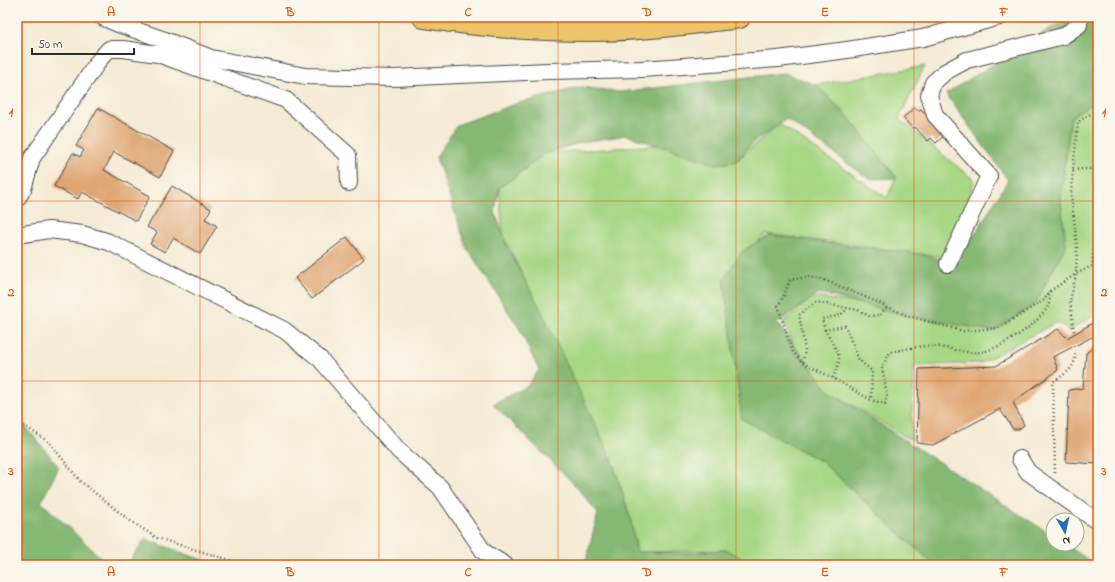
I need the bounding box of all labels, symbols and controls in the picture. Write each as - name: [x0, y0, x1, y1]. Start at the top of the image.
- text: A: [107, 3, 115, 22]
- text: B: [285, 3, 295, 22]
- text: C: [464, 3, 472, 22]
- text: D: [641, 3, 652, 22]
- text: E: [821, 3, 829, 22]
- text: F: [999, 3, 1009, 22]
- scale bar: [32, 30, 134, 56]
- text: 50 m: [38, 36, 62, 54]
- text: 1: [9, 103, 14, 122]
- text: 1: [1102, 103, 1107, 122]
- text: 2: [7, 283, 15, 302]
- text: 2: [1100, 283, 1108, 302]
- text: 3: [7, 462, 14, 481]
- text: 3: [1100, 462, 1107, 481]
- north arrow: [1045, 512, 1085, 552]
- text: N: [1061, 532, 1071, 549]
- text: A: [107, 563, 115, 582]
- text: B: [285, 563, 295, 582]
- text: C: [464, 563, 472, 582]
- text: D: [641, 563, 652, 582]
- text: E: [821, 563, 829, 582]
- text: F: [999, 563, 1009, 582]

